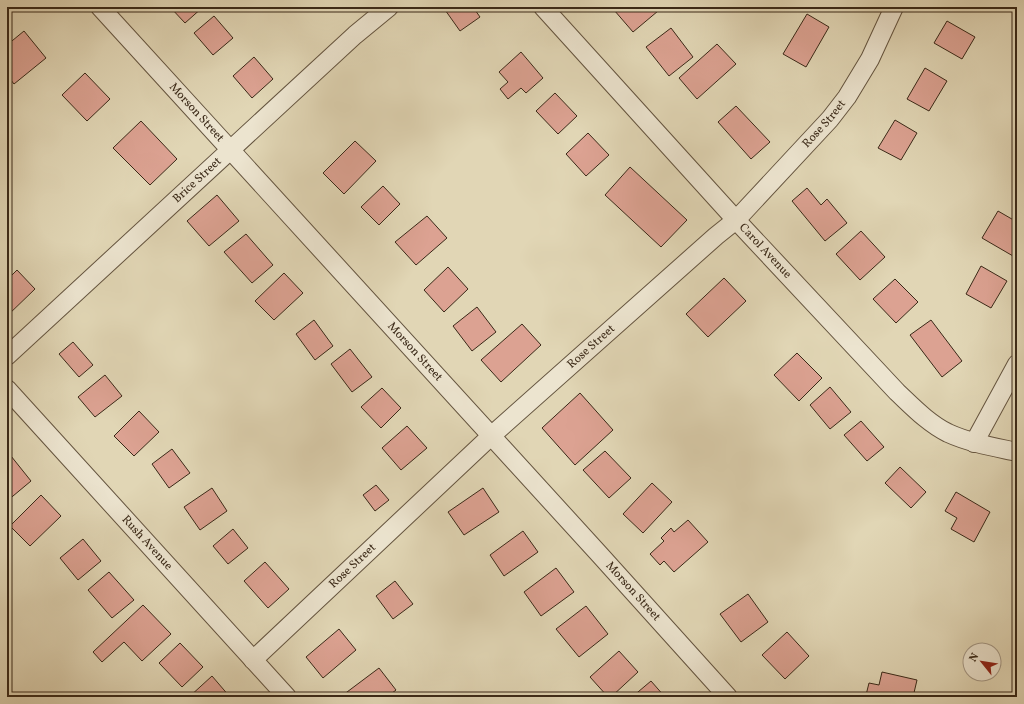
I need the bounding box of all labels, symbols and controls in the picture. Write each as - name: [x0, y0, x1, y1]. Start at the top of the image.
- street label: Morson Street: [165, 80, 228, 146]
- street label: Rose Street: [799, 97, 850, 152]
- street label: Brice Street: [169, 154, 225, 207]
- street label: Carol Avenue: [735, 220, 795, 282]
- street label: Morson Street: [384, 319, 446, 385]
- street label: Rose Street: [564, 321, 619, 372]
- street label: Rush Avenue: [118, 512, 176, 574]
- street label: Rose Street: [326, 540, 380, 592]
- street label: Morson Street: [602, 558, 664, 625]
- north arrow: [962, 642, 1002, 682]
- text: N: [966, 651, 983, 665]

